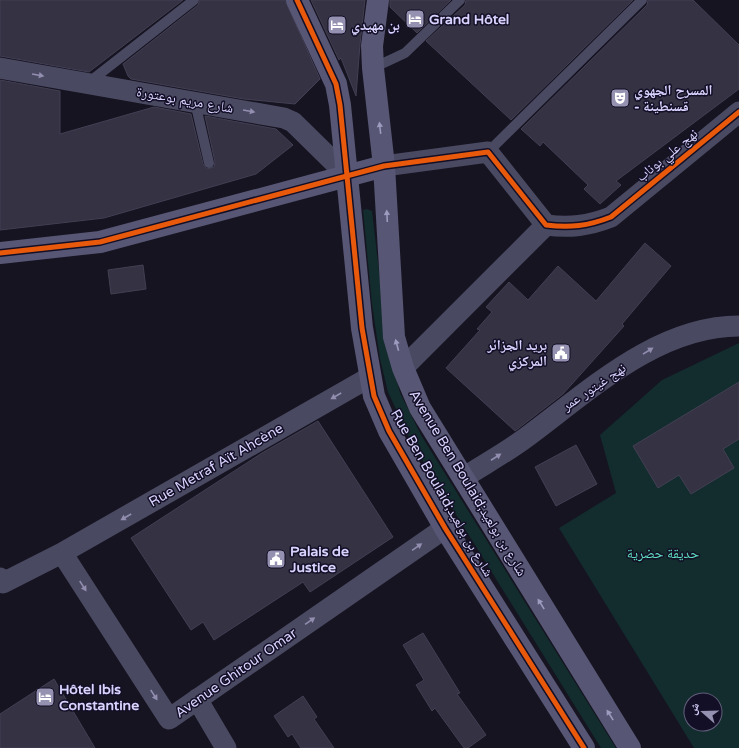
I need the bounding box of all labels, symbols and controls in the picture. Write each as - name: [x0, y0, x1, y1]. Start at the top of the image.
- hotel icon: Grand Hôtel: [404, 8, 426, 30]
- place label: Grand Hôtel: [429, 11, 509, 28]
- hotel icon: بن مهيدي: [326, 14, 348, 36]
- place label: بن مهيدي: [351, 17, 400, 36]
- one-way arrow: [32, 72, 44, 78]
- place label: المسرح الجهوي - قسنطينة: [634, 82, 712, 115]
- street label: شارع مريم بوعتورة: [135, 83, 235, 118]
- theatre icon: المسرح الجهوي - قسنطينة: [609, 87, 631, 109]
- one-way arrow: [243, 108, 255, 114]
- one-way arrow: [376, 122, 383, 134]
- street label: نهج علي بوناب: [633, 125, 703, 187]
- one-way arrow: [384, 209, 390, 222]
- place label: بريد الجزائر المركزي: [486, 337, 547, 372]
- one-way arrow: [394, 339, 400, 351]
- public building icon: بريد الجزائر المركزي: [550, 342, 572, 364]
- one-way arrow: [642, 348, 654, 355]
- street label: نهج غيتور عمر: [558, 359, 630, 416]
- street label: Avenue Ben Boulaid;شارع بن بولعيد: [405, 387, 530, 580]
- one-way arrow: [330, 393, 342, 400]
- street label: Rue Ben Boulaid;شارع بن بولعيد: [386, 406, 497, 580]
- street label: Rue Metraf Aït Ahcène: [146, 420, 286, 510]
- one-way arrow: [490, 453, 501, 461]
- one-way arrow: [120, 513, 132, 520]
- place label: Palais de Justice: [289, 543, 349, 576]
- one-way arrow: [412, 543, 422, 551]
- park label: حديقة حضرية: [627, 545, 699, 562]
- public building icon: Palais de Justice: [265, 548, 287, 570]
- one-way arrow: [79, 581, 87, 591]
- one-way arrow: [538, 599, 545, 610]
- one-way arrow: [305, 617, 315, 625]
- street label: Avenue Ghitour Omar: [172, 624, 301, 722]
- place label: Hôtel Ibis Constantine: [59, 681, 139, 714]
- hotel icon: Hôtel Ibis Constantine: [34, 686, 56, 708]
- one-way arrow: [150, 689, 157, 701]
- north arrow: [683, 692, 723, 732]
- text: ش: [686, 701, 703, 717]
- one-way arrow: [606, 710, 614, 720]

